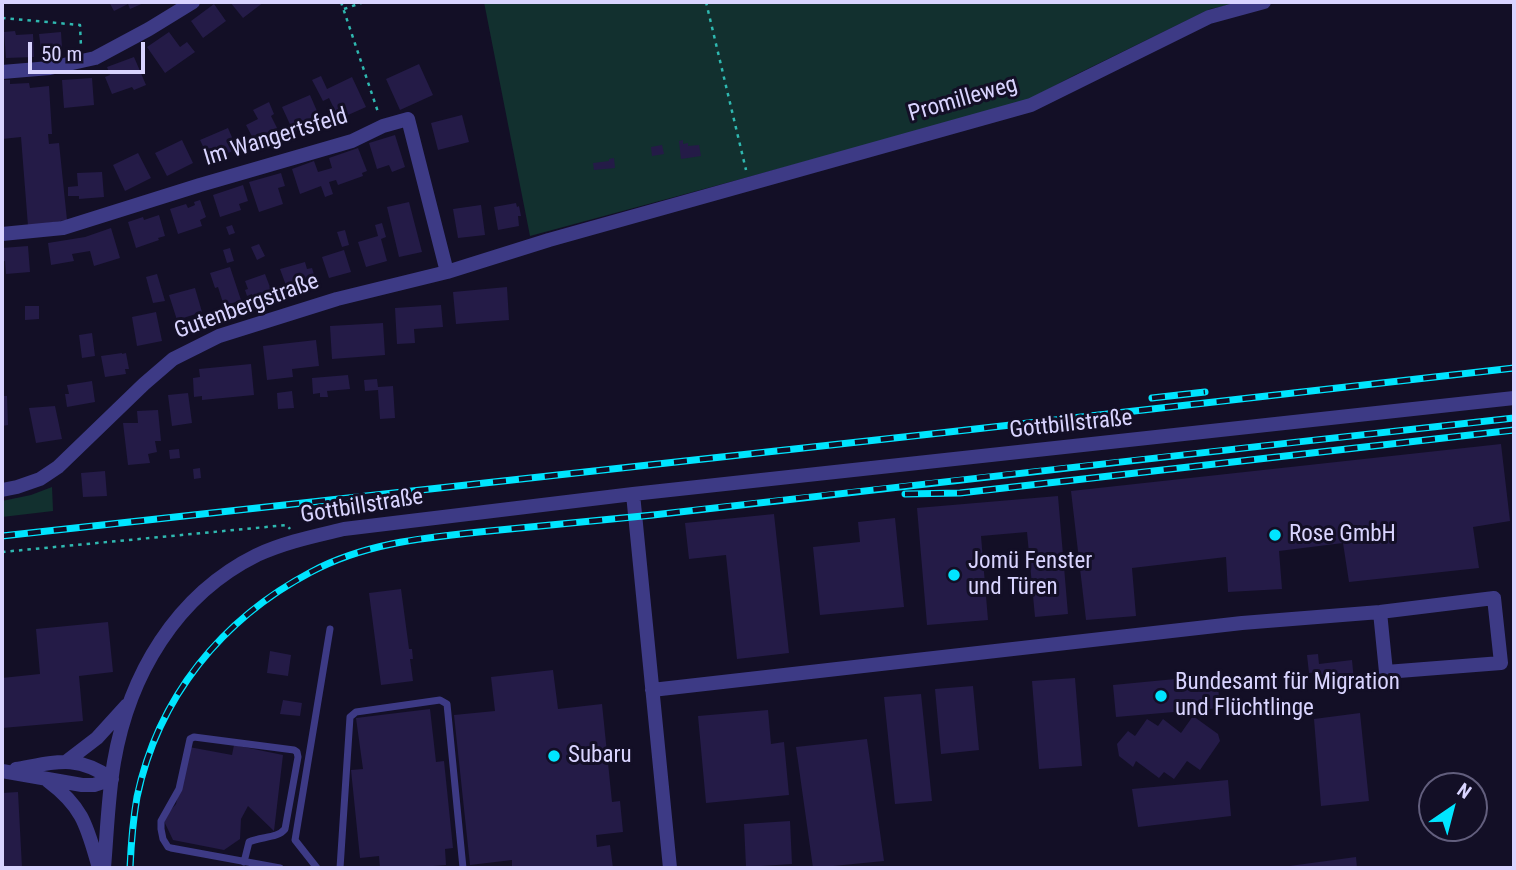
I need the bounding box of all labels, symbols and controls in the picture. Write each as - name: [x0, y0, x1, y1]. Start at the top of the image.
- scale bar: [32, 28, 149, 72]
- text: 50 m: [41, 42, 82, 66]
- street label: Promilleweg: [905, 71, 1021, 129]
- street label: Im Wangertsfeld: [201, 103, 351, 173]
- street label: Gutenbergstraße: [171, 268, 323, 346]
- street label: Gottbillstraße: [1008, 405, 1134, 445]
- street label: Gottbillstraße: [299, 484, 425, 530]
- place label: Rose GmbH: [1289, 521, 1396, 549]
- marker: Rose GmbH: [1267, 527, 1283, 543]
- place label: Jomü Fenster und Türen: [968, 548, 1092, 602]
- marker: Jomü Fenster und Türen: [946, 567, 962, 583]
- place label: Bundesamt für Migration und Flüchtlinge: [1175, 669, 1400, 723]
- marker: Bundesamt für Migration und Flüchtlinge: [1153, 688, 1169, 704]
- place label: Subaru: [568, 742, 632, 770]
- marker: Subaru: [546, 748, 562, 764]
- north arrow: [1418, 772, 1488, 842]
- text: N: [1453, 778, 1476, 804]

